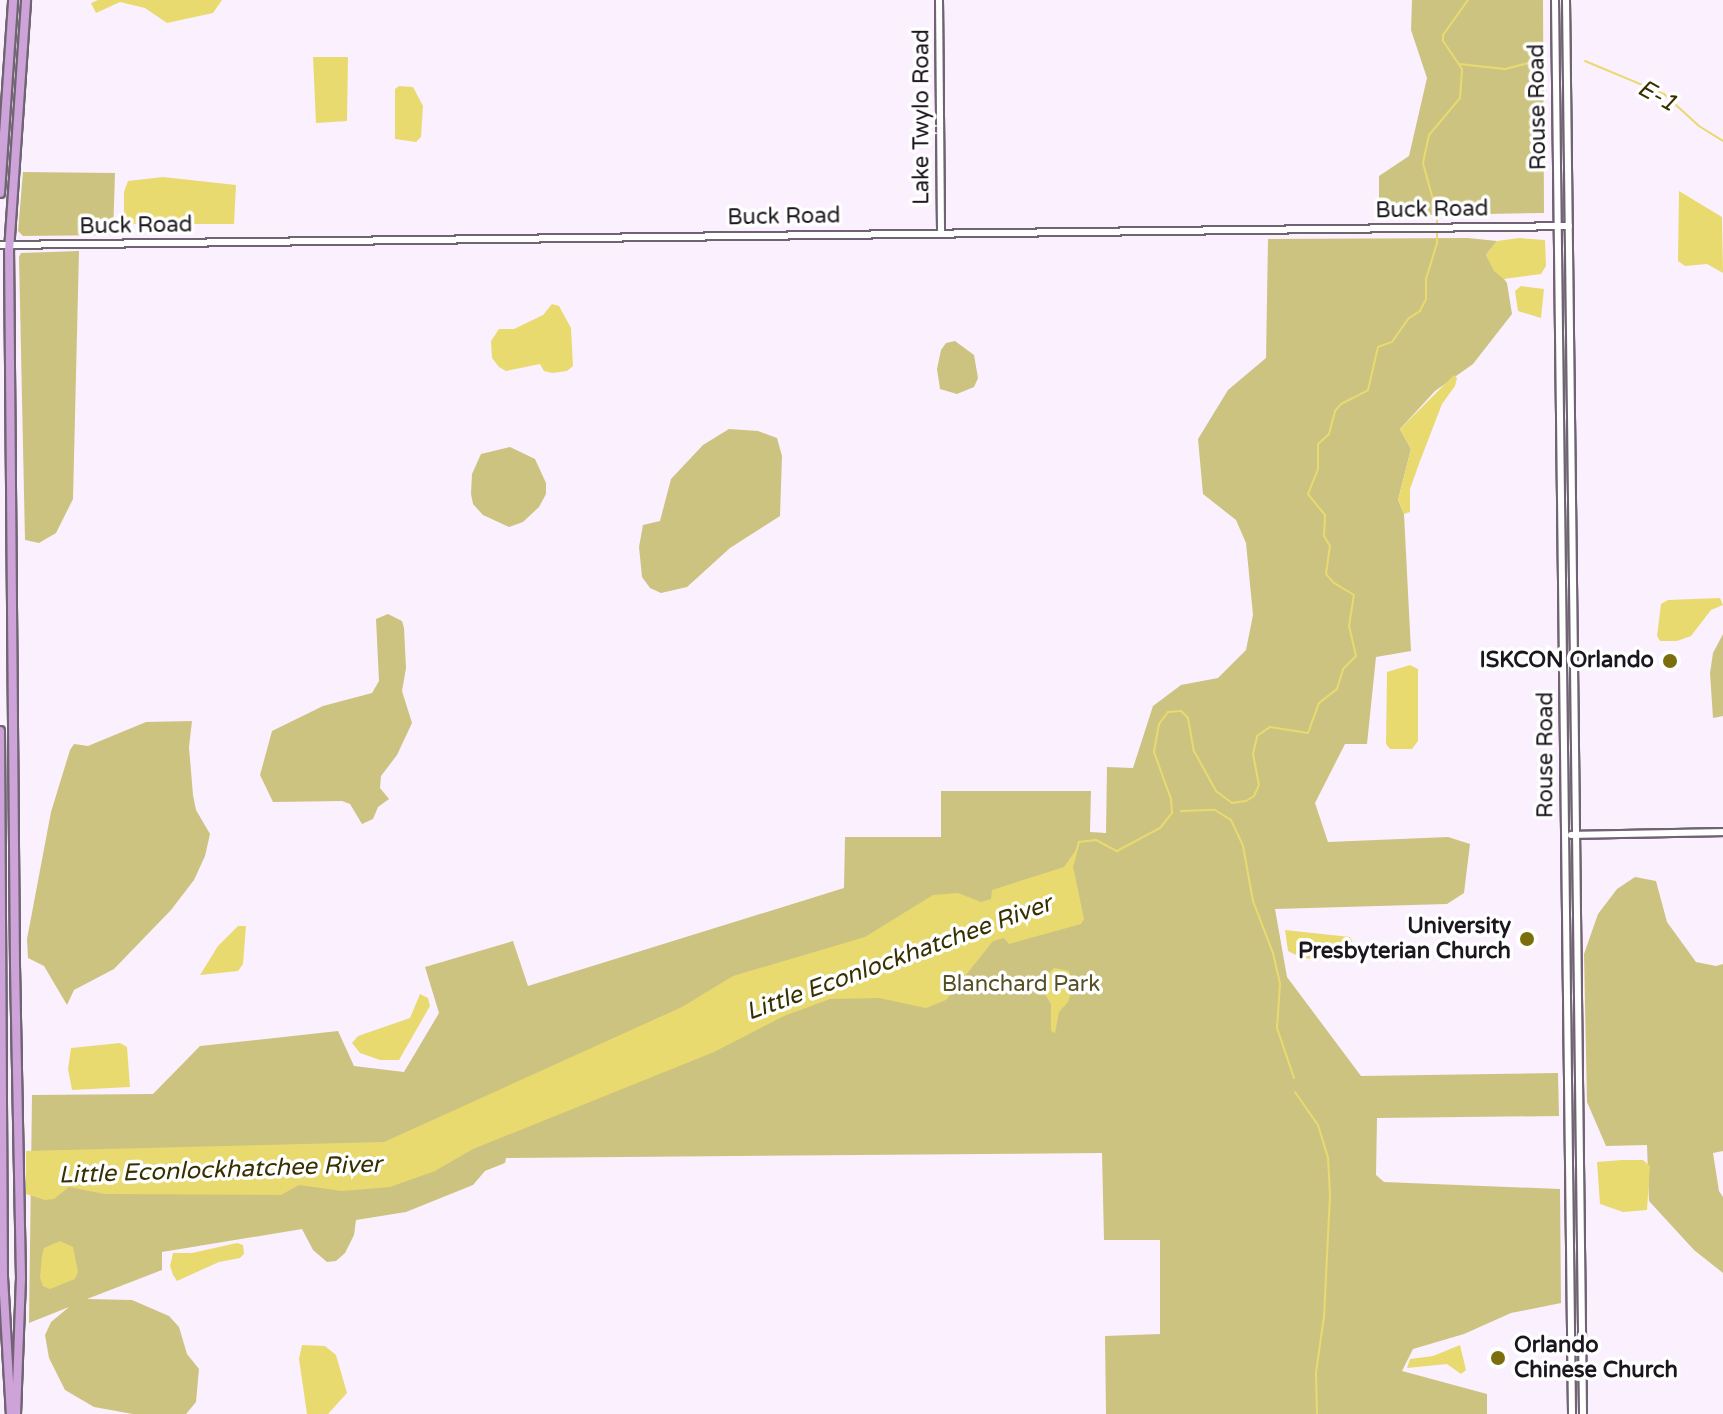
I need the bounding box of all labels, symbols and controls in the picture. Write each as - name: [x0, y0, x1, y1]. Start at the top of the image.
- street label: Lake Twylo Road: [909, 29, 935, 205]
- street label: Rouse Road: [1524, 44, 1552, 170]
- water label: E-1: [1632, 74, 1682, 118]
- street label: Buck Road: [1375, 196, 1489, 224]
- street label: Buck Road: [727, 203, 841, 231]
- street label: Buck Road: [79, 212, 193, 240]
- place label: ISKCON Orlando: [1479, 648, 1654, 674]
- marker: ISKCON Orlando: [1661, 652, 1679, 670]
- street label: Rouse Road: [1533, 692, 1559, 818]
- water label: Little Econlockhatchee River: [742, 889, 1056, 1027]
- place label: University Presbyterian Church: [1298, 913, 1511, 964]
- marker: University Presbyterian Church: [1518, 930, 1536, 948]
- park label: Blanchard Park: [942, 972, 1100, 998]
- water label: Little Econlockhatchee River: [58, 1150, 382, 1190]
- place label: Orlando Chinese Church: [1514, 1332, 1678, 1384]
- marker: Orlando Chinese Church: [1489, 1349, 1507, 1367]

